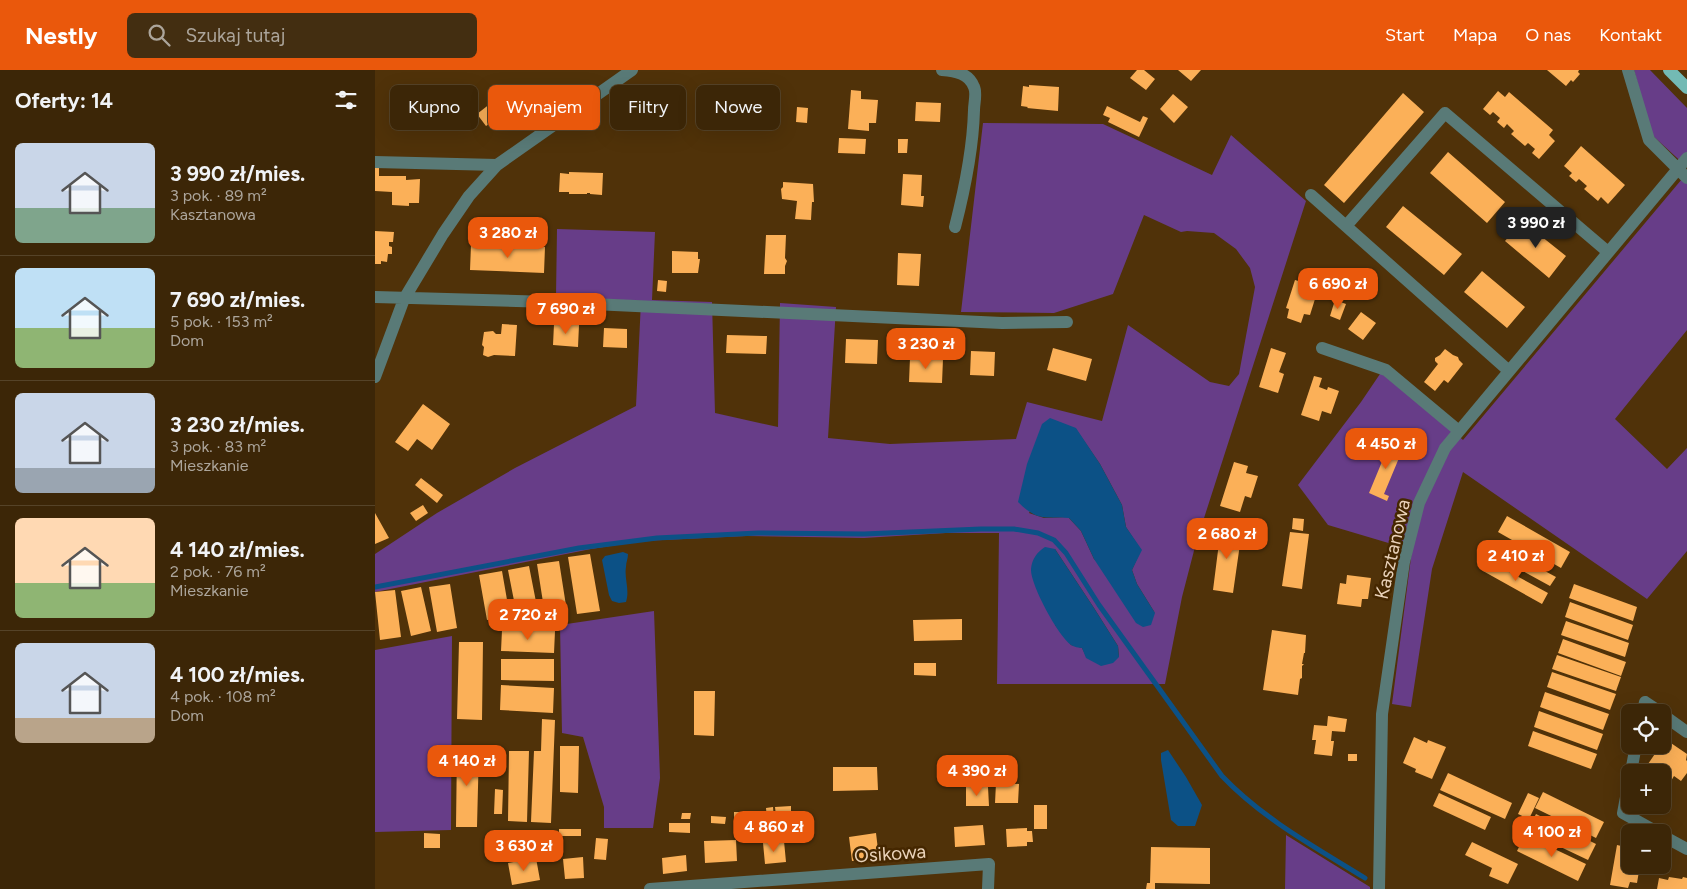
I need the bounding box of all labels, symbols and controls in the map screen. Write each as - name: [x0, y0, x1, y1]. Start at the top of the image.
- search box: [127, 13, 477, 58]
- text: Nestly: [25, 21, 97, 50]
- icon: search: [145, 21, 173, 49]
- text: Szukaj tutaj: [185, 24, 285, 47]
- text: Start: [1385, 24, 1425, 46]
- text: Mapa: [1453, 24, 1497, 46]
- text: O nas: [1525, 24, 1571, 46]
- text: Kontakt: [1599, 24, 1662, 46]
- chip: Kupno: [390, 85, 478, 130]
- chip: Wynajem: [488, 85, 600, 130]
- chip: Filtry: [610, 85, 686, 130]
- chip: Nowe: [696, 85, 780, 130]
- icon: filters: [332, 86, 360, 114]
- text: Oferty: 14: [15, 88, 113, 113]
- text: 3 990 zł/mies.: [170, 161, 305, 186]
- icon: home: [55, 163, 115, 223]
- text: 3 pok. · 89 m²: [170, 186, 267, 205]
- text: Kasztanowa: [170, 205, 256, 224]
- pin: 3 990 zł: [1484, 206, 1588, 249]
- text: 3 990 zł: [1507, 213, 1565, 232]
- pin: 3 280 zł: [456, 216, 560, 259]
- text: 3 280 zł: [479, 223, 537, 242]
- pin: 6 690 zł: [1286, 268, 1390, 310]
- text: 6 690 zł: [1309, 274, 1367, 293]
- text: 7 690 zł/mies.: [170, 287, 305, 312]
- icon: home: [55, 288, 115, 348]
- pin: 7 690 zł: [514, 292, 618, 335]
- text: 7 690 zł: [537, 299, 595, 318]
- text: 5 pok. · 153 m²: [170, 312, 273, 331]
- pin: 3 230 zł: [874, 328, 978, 370]
- text: Dom: [170, 331, 204, 350]
- text: 3 230 zł: [897, 334, 955, 353]
- text: 3 230 zł/mies.: [170, 412, 305, 437]
- icon: home: [55, 413, 115, 473]
- pin: 4 450 zł: [1334, 428, 1438, 470]
- text: 4 450 zł: [1356, 434, 1416, 453]
- text: 3 pok. · 83 m²: [170, 437, 266, 456]
- text: Mieszkanie: [170, 456, 248, 475]
- street label: Kasztanowa: [1370, 497, 1415, 601]
- pin: 2 680 zł: [1175, 518, 1279, 560]
- text: 2 680 zł: [1198, 524, 1256, 543]
- text: 4 140 zł/mies.: [170, 537, 305, 562]
- icon: home: [55, 538, 115, 598]
- pin: 2 410 zł: [1464, 540, 1568, 582]
- text: 2 410 zł: [1488, 546, 1544, 565]
- text: 2 pok. · 76 m²: [170, 562, 266, 581]
- text: Mieszkanie: [170, 581, 248, 600]
- pin: 2 720 zł: [476, 598, 580, 641]
- text: 2 720 zł: [499, 605, 557, 624]
- text: 4 100 zł/mies.: [170, 662, 305, 687]
- icon: home: [55, 663, 115, 723]
- text: 4 pok. · 108 m²: [170, 687, 276, 706]
- map controls: [1621, 704, 1671, 874]
- button: locate: [1621, 704, 1671, 754]
- text: Dom: [170, 706, 204, 725]
- pin: 4 140 zł: [415, 744, 519, 787]
- text: 4 140 zł: [438, 751, 496, 770]
- pin: 4 390 zł: [925, 754, 1029, 797]
- text: 4 390 zł: [948, 761, 1006, 780]
- button: +: [1621, 764, 1671, 814]
- pin: 4 860 zł: [722, 810, 826, 853]
- pin: 4 100 zł: [1500, 816, 1604, 858]
- text: 4 860 zł: [744, 817, 804, 836]
- text: 4 100 zł: [1523, 822, 1581, 841]
- button: −: [1621, 824, 1671, 874]
- pin: 3 630 zł: [472, 830, 576, 872]
- text: 3 630 zł: [495, 836, 553, 855]
- street label: Osikowa: [853, 840, 927, 867]

